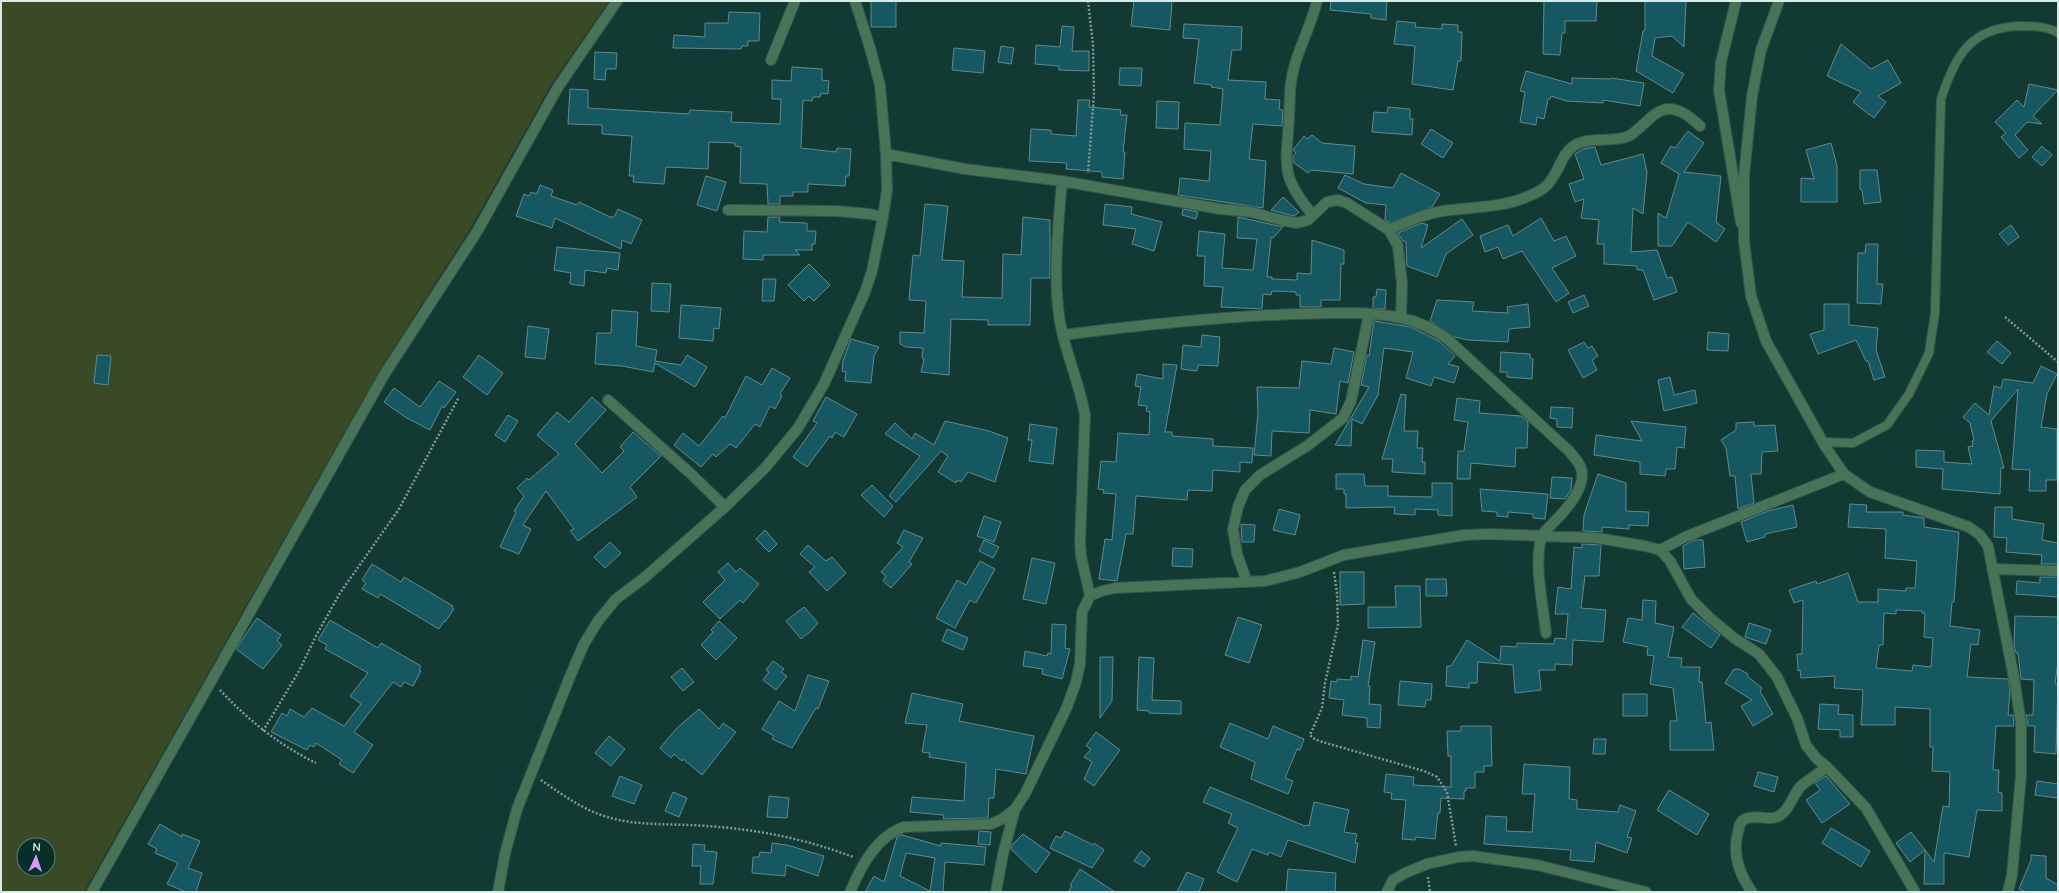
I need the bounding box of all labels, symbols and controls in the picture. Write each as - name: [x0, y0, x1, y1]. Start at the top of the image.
- north arrow: [16, 837, 56, 877]
- text: N: [32, 840, 41, 854]

